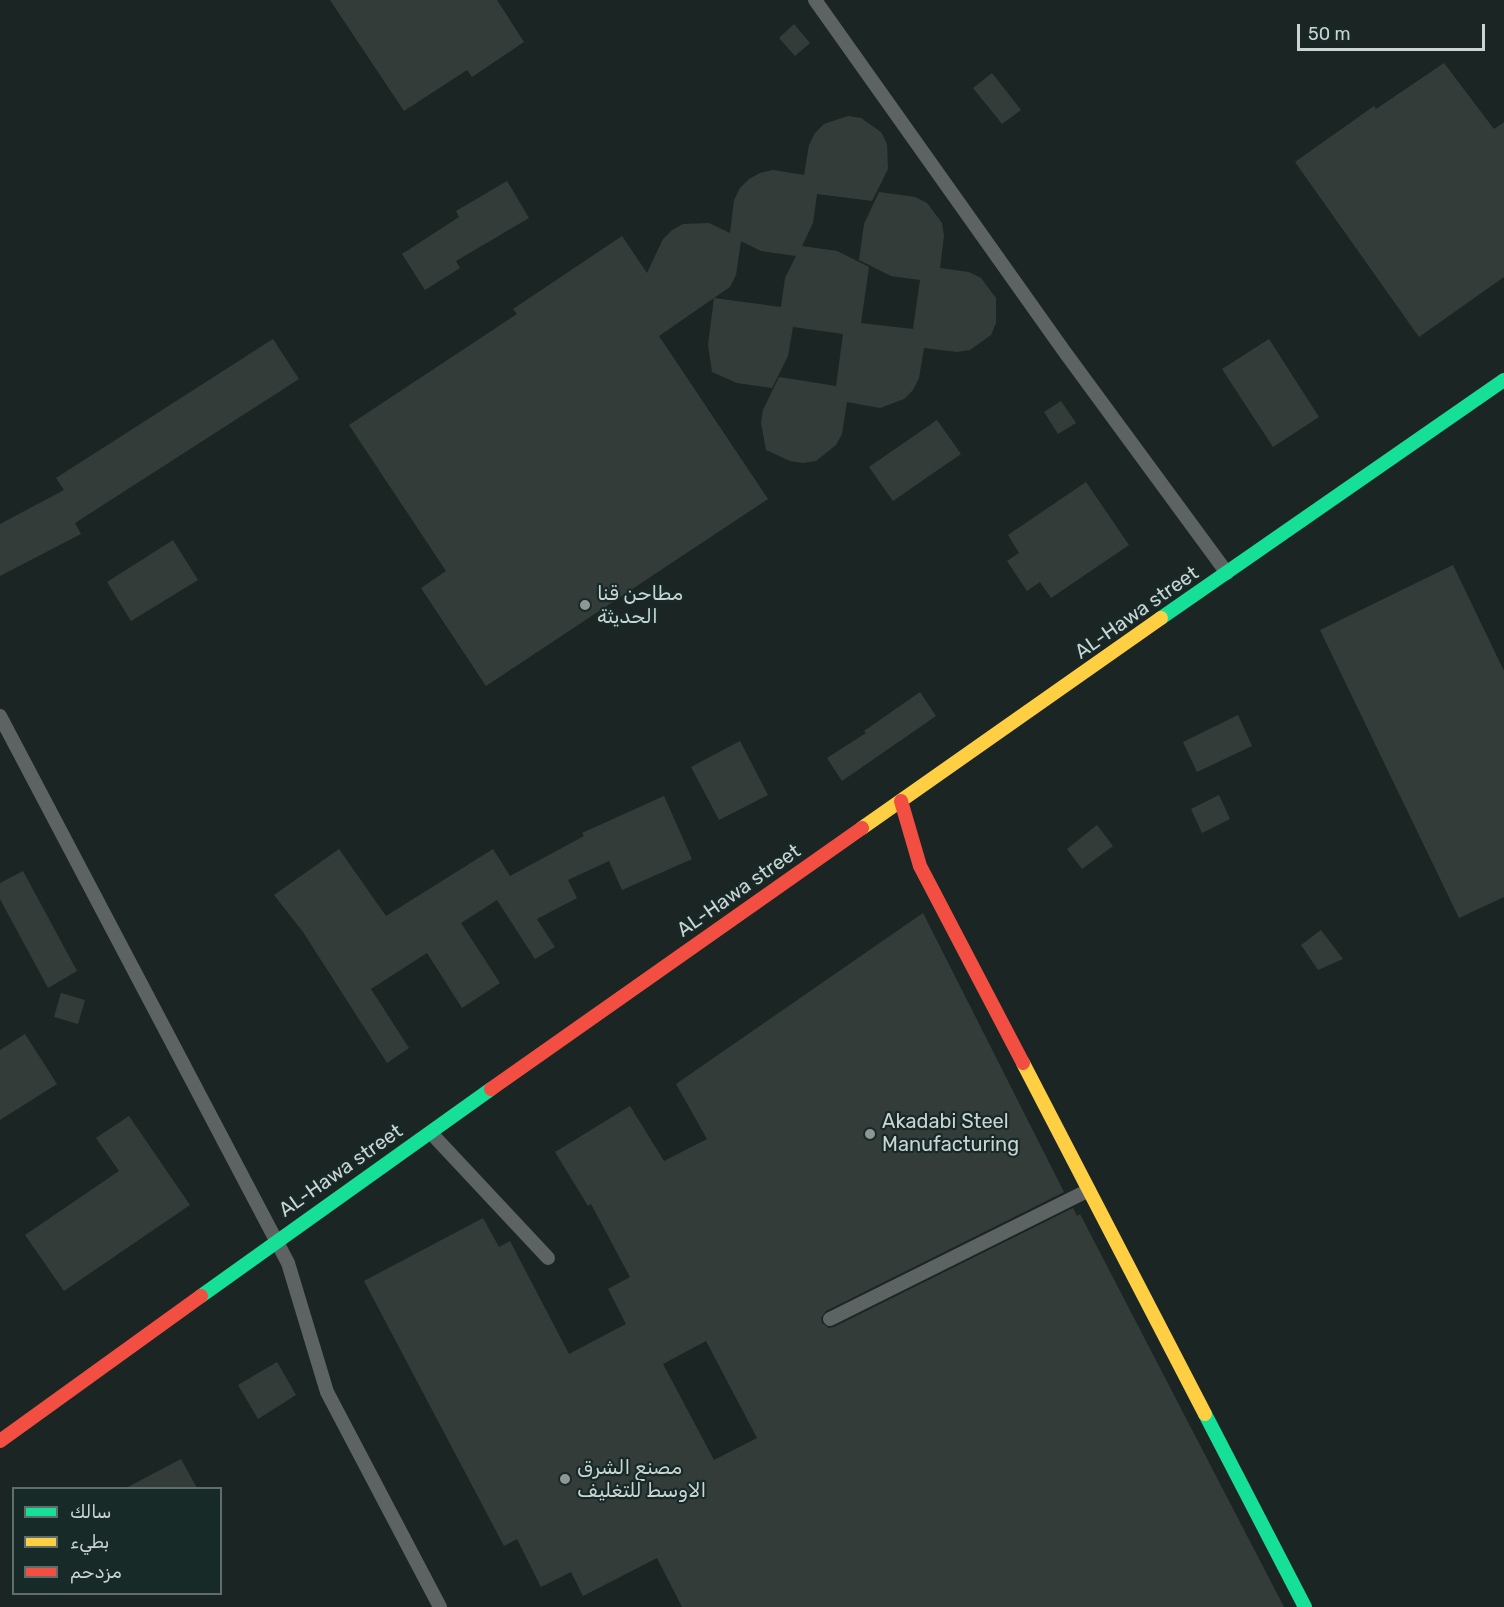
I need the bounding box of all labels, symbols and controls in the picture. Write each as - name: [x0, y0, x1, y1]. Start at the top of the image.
- scale bar: [1300, 12, 1488, 50]
- text: 50 m: [1308, 23, 1351, 45]
- street label: AL-Hawa street: [1071, 561, 1203, 665]
- place label: مطاحن قنا الحديثة: [597, 582, 683, 629]
- marker: مطاحن قنا الحديثة: [578, 598, 592, 612]
- street label: AL-Hawa street: [673, 839, 805, 943]
- place label: Akadabi Steel Manufacturing: [882, 1110, 1019, 1157]
- street label: AL-Hawa street: [275, 1119, 407, 1223]
- marker: Akadabi Steel Manufacturing: [863, 1127, 877, 1141]
- place label: مصنع الشرق الاوسط للتغليف: [577, 1456, 706, 1503]
- marker: مصنع الشرق الاوسط للتغليف: [558, 1472, 572, 1486]
- legend: [12, 1487, 222, 1595]
- text: سالك: [70, 1501, 111, 1523]
- text: بطيء: [70, 1531, 109, 1553]
- text: مزدحم: [70, 1561, 122, 1583]

